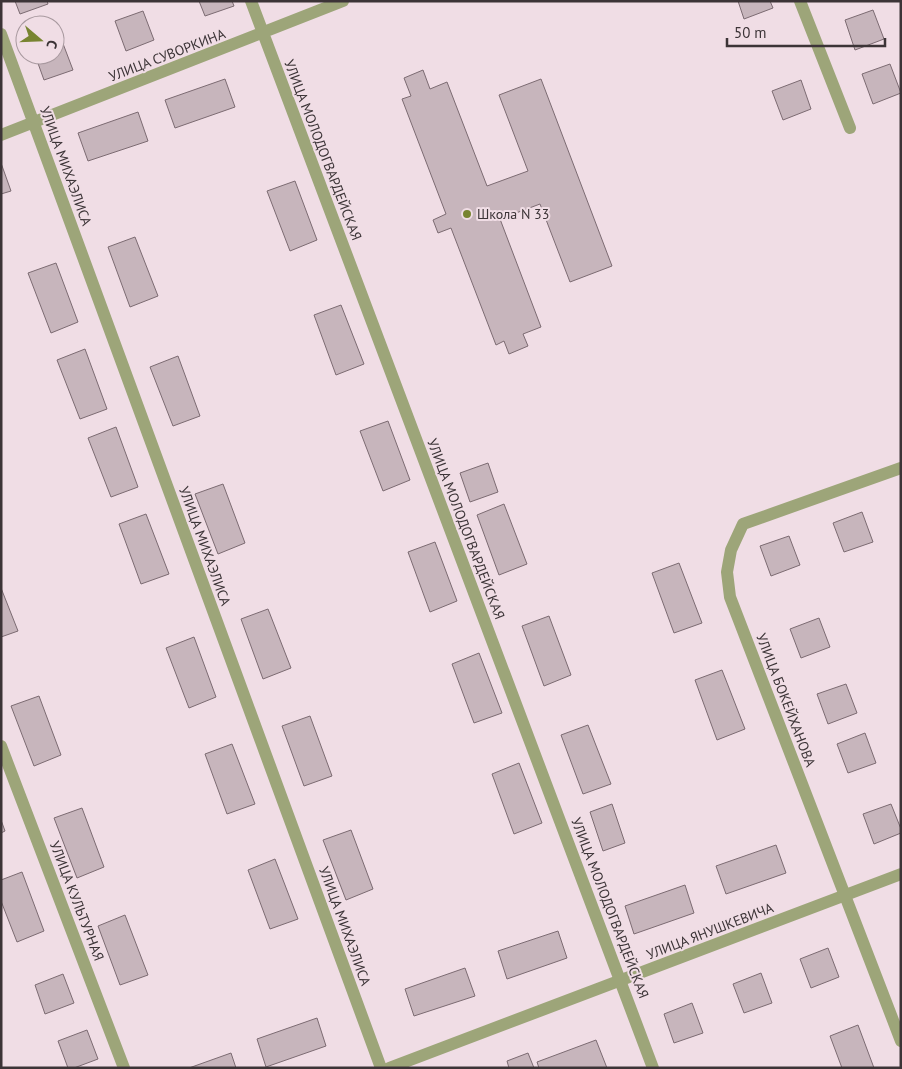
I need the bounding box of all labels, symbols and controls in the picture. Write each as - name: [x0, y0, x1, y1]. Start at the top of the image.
- north arrow: [15, 15, 65, 65]
- scale bar: [727, 15, 884, 47]
- text: 50 m: [734, 23, 767, 42]
- street label: УЛИЦА СУВОРКИНА: [106, 24, 228, 85]
- text: С: [42, 38, 62, 51]
- street label: УЛИЦА МОЛОДОГВАРДЕЙСКАЯ: [280, 57, 366, 243]
- street label: УЛИЦА МИХАЭЛИСА: [36, 104, 96, 229]
- place label: Школа N 33: [477, 205, 549, 223]
- marker: Школа N 33: [461, 208, 473, 220]
- street label: УЛИЦА МОЛОДОГВАРДЕЙСКАЯ: [423, 436, 509, 622]
- street label: УЛИЦА МИХАЭЛИСА: [175, 484, 235, 609]
- street label: УЛИЦА БОКЕЙХАНОВА: [752, 631, 820, 770]
- street label: УЛИЦА МОЛОДОГВАРДЕЙСКАЯ: [567, 815, 653, 1001]
- street label: УЛИЦА КУЛЬТУРНАЯ: [46, 839, 108, 963]
- street label: УЛИЦА МИХАЭЛИСА: [315, 864, 375, 989]
- street label: УЛИЦА ЯНУШКЕВИЧА: [644, 898, 777, 963]

